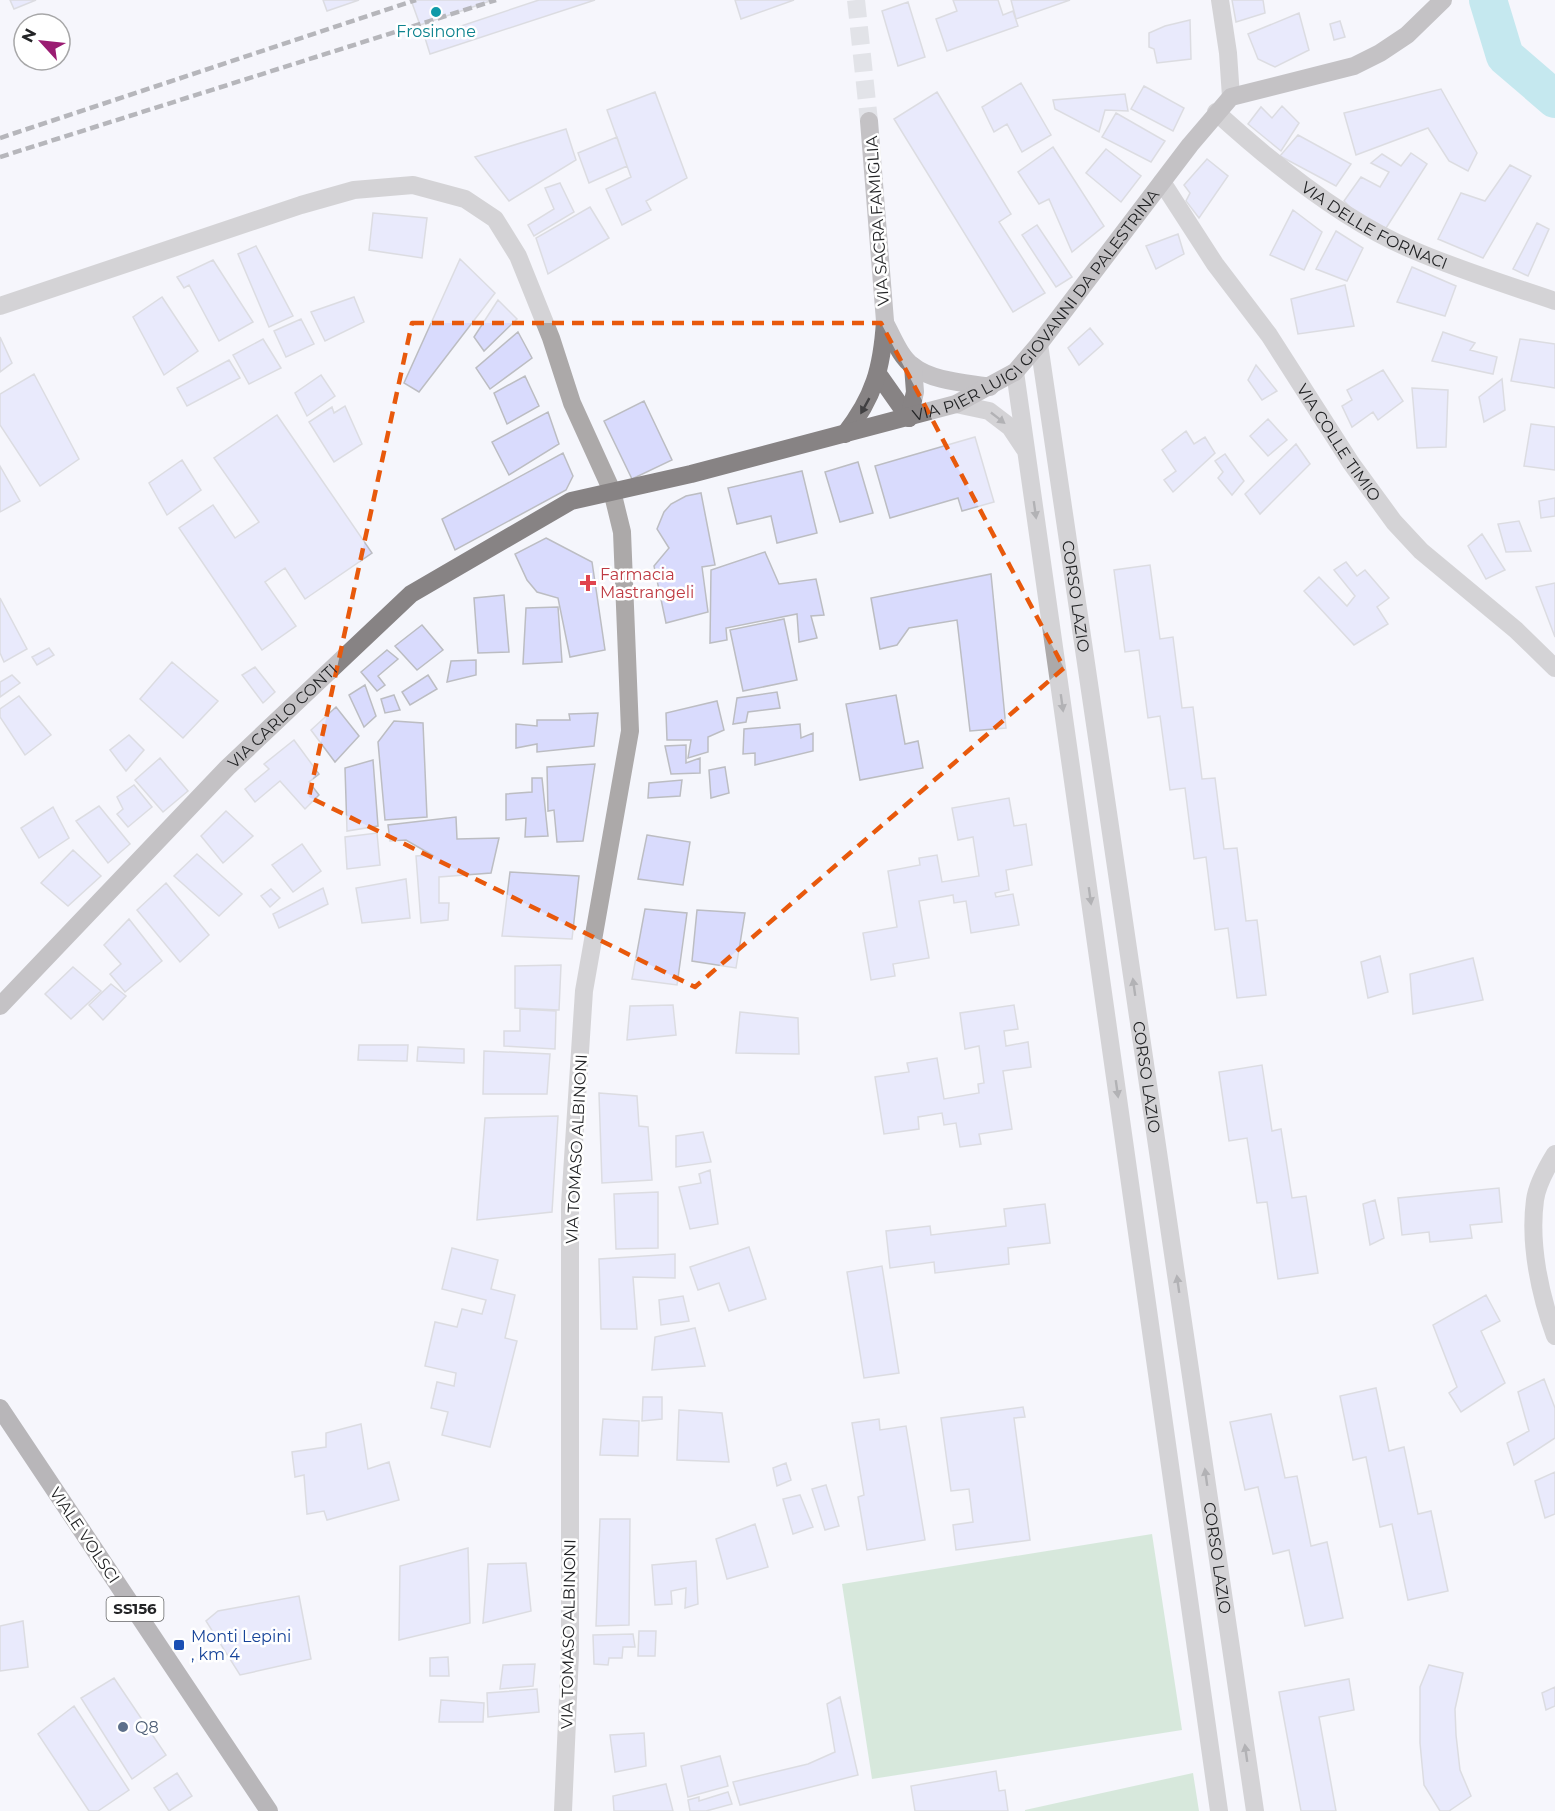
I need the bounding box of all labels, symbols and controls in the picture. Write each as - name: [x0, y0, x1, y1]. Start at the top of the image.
- marker: Frosinone: [429, 5, 443, 19]
- north arrow: [12, 12, 72, 72]
- place label: Frosinone: [396, 22, 476, 41]
- text: N: [18, 25, 40, 45]
- street label: VIA SACRA FAMIGLIA: [862, 135, 893, 307]
- street label: VIA DELLE FORNACI: [1297, 178, 1450, 273]
- street label: VIA PIER LUIGI GIOVANNI DA PALESTRINA: [911, 185, 1163, 425]
- street label: VIA COLLE TIMIO: [1293, 380, 1385, 505]
- one-way arrow: [860, 398, 870, 415]
- one-way arrow: [991, 411, 1006, 423]
- one-way arrow: [1030, 500, 1039, 519]
- street label: CORSO LAZIO: [1058, 539, 1093, 654]
- place label: Farmacia Mastrangeli: [600, 565, 694, 602]
- marker: Farmacia Mastrangeli: [581, 576, 595, 590]
- street label: VIA CARLO CONTI: [224, 660, 341, 772]
- one-way arrow: [1058, 694, 1067, 713]
- one-way arrow: [1085, 887, 1094, 906]
- one-way arrow: [1130, 978, 1139, 997]
- street label: CORSO LAZIO: [1129, 1020, 1164, 1134]
- street label: VIA TOMASO ALBINONI: [562, 1054, 591, 1244]
- one-way arrow: [1113, 1080, 1122, 1099]
- one-way arrow: [1173, 1275, 1182, 1294]
- one-way arrow: [1202, 1467, 1211, 1486]
- street label: VIALE VOLSCI: [46, 1484, 124, 1587]
- street label: CORSO LAZIO: [1200, 1501, 1235, 1615]
- street label: VIA TOMASO ALBINONI: [557, 1539, 580, 1729]
- road number: SS156: [106, 1597, 164, 1621]
- place label: Monti Lepini , km 4: [191, 1627, 291, 1664]
- marker: Monti Lepini , km 4: [172, 1638, 186, 1652]
- place label: Q8: [135, 1718, 159, 1737]
- marker: Q8: [116, 1720, 130, 1734]
- one-way arrow: [1242, 1744, 1251, 1763]

